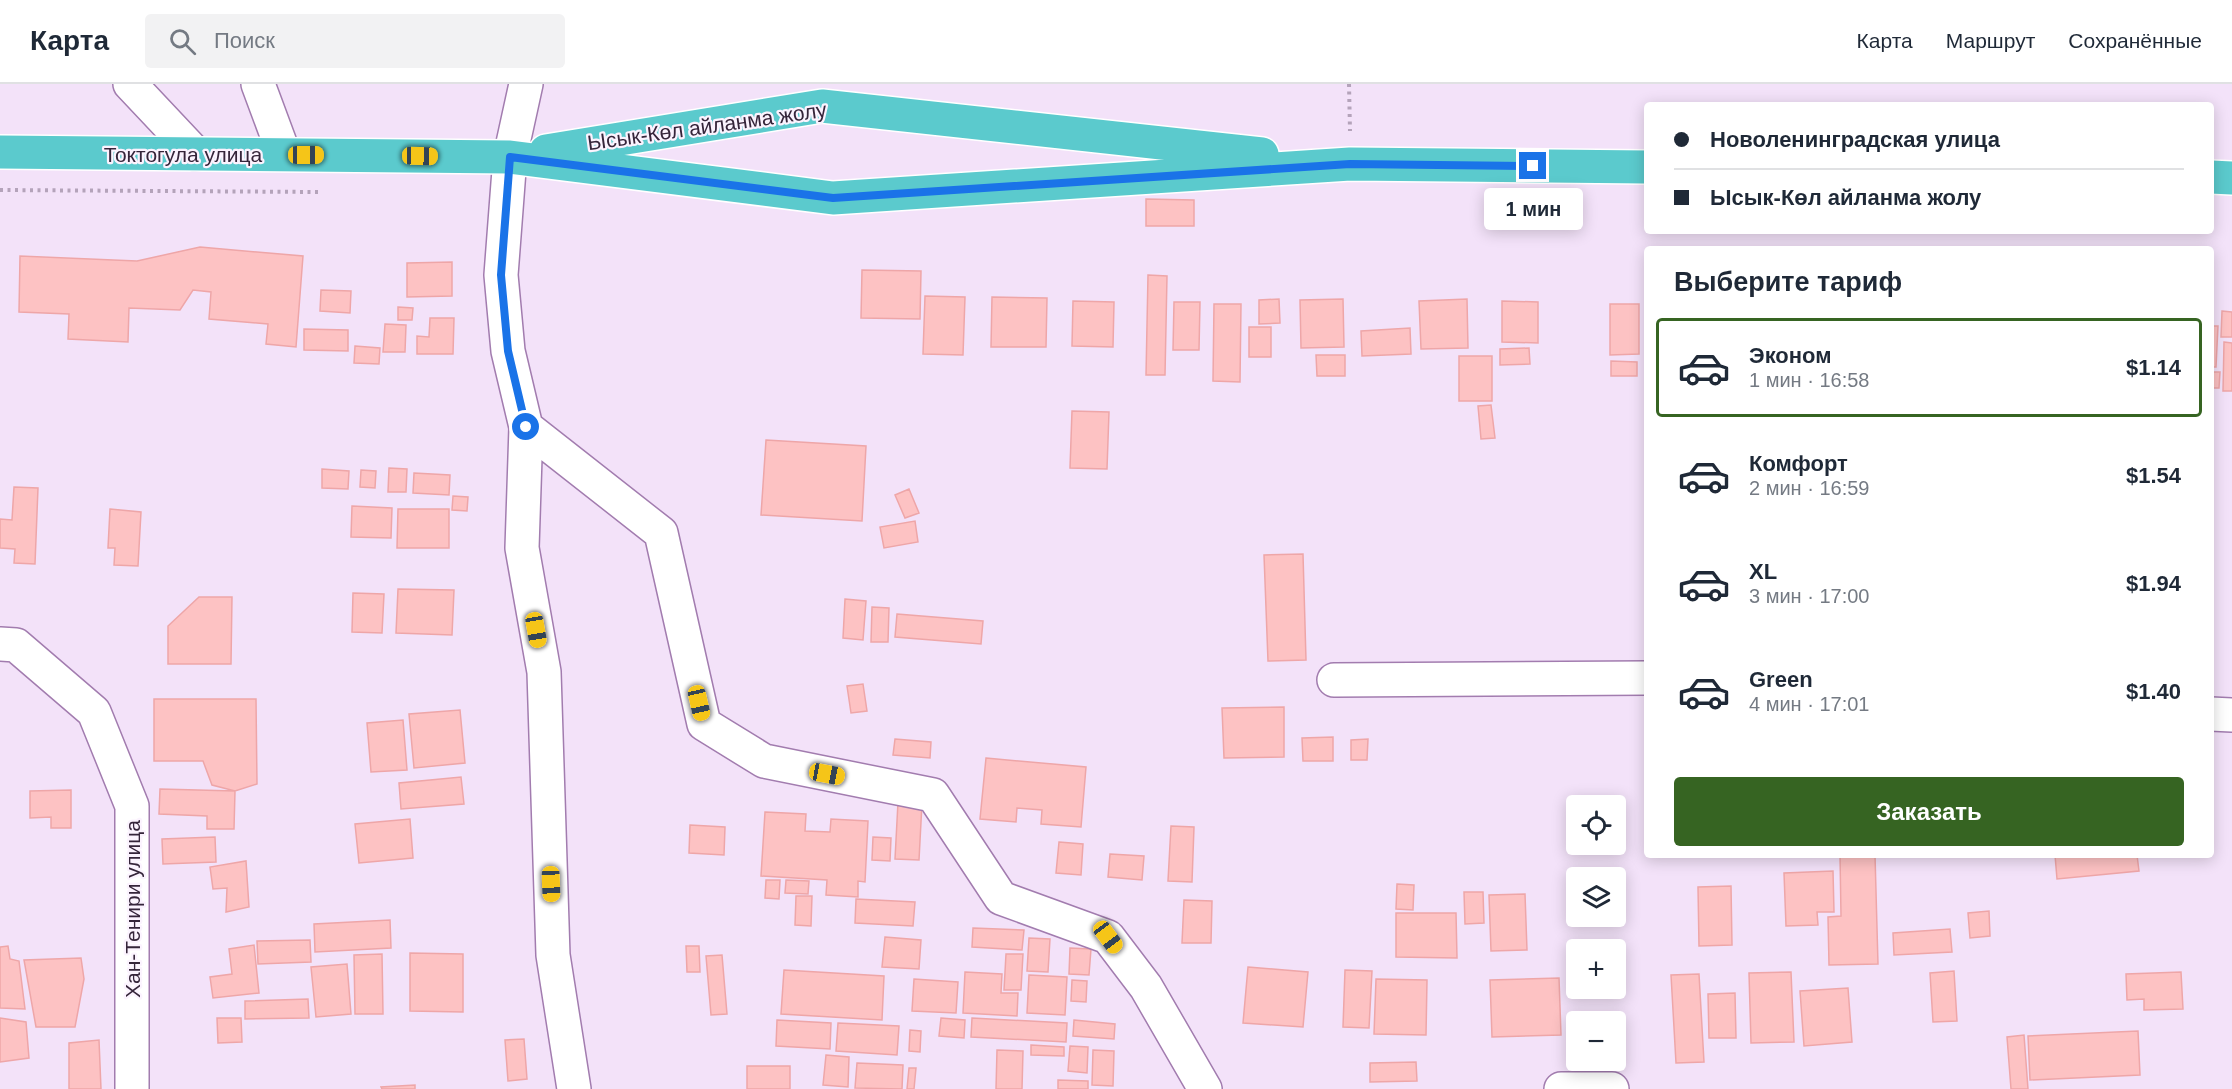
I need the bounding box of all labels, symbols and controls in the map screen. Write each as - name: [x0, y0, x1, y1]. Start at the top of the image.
- search box: [145, 14, 565, 68]
- text: Карта: [30, 25, 109, 56]
- icon: search: [166, 25, 199, 58]
- text: Поиск: [214, 28, 275, 53]
- text: Карта: [1857, 29, 1913, 52]
- text: Маршрут: [1946, 29, 2035, 52]
- text: Сохранённые: [2068, 29, 2202, 52]
- street label: Ысык-Көл айланма жолу: [586, 98, 829, 154]
- text: Новоленинградская улица: [1710, 127, 2000, 152]
- street label: Токтогула улица: [104, 143, 263, 166]
- car: [288, 146, 324, 164]
- car: [402, 147, 438, 165]
- route end: [1519, 152, 1546, 179]
- text: Ысык-Көл айланма жолу: [1710, 185, 1981, 210]
- callout: 1 мин: [1484, 187, 1582, 229]
- text: 1 мин: [1506, 198, 1561, 220]
- text: Выберите тариф: [1674, 267, 1902, 297]
- icon: car: [1677, 341, 1731, 395]
- text: Эконом: [1749, 343, 1832, 368]
- text: $1.14: [2126, 355, 2181, 380]
- text: 1 мин · 16:58: [1749, 369, 1869, 391]
- route start: [512, 413, 539, 440]
- icon: car: [1677, 449, 1731, 503]
- text: Комфорт: [1749, 451, 1848, 476]
- text: $1.54: [2126, 463, 2181, 488]
- text: 2 мин · 16:59: [1749, 477, 1869, 499]
- icon: car: [1677, 557, 1731, 611]
- text: XL: [1749, 559, 1777, 584]
- text: $1.94: [2126, 571, 2181, 596]
- text: 3 мин · 17:00: [1749, 585, 1869, 607]
- car: [524, 611, 548, 649]
- icon: car: [1677, 665, 1731, 719]
- text: Green: [1749, 667, 1813, 692]
- text: $1.40: [2126, 679, 2181, 704]
- car: [686, 683, 712, 723]
- text: 4 мин · 17:01: [1749, 693, 1869, 715]
- car: [808, 762, 846, 786]
- button: Заказать: [1674, 777, 2184, 846]
- map controls: [1566, 795, 1626, 1071]
- button: locate: [1566, 795, 1626, 855]
- street label: Хан-Тенири улица: [121, 820, 144, 998]
- car: [541, 866, 561, 902]
- button: layers: [1566, 867, 1626, 927]
- car: [1090, 917, 1126, 957]
- button: +: [1566, 939, 1626, 999]
- button: −: [1566, 1011, 1626, 1071]

